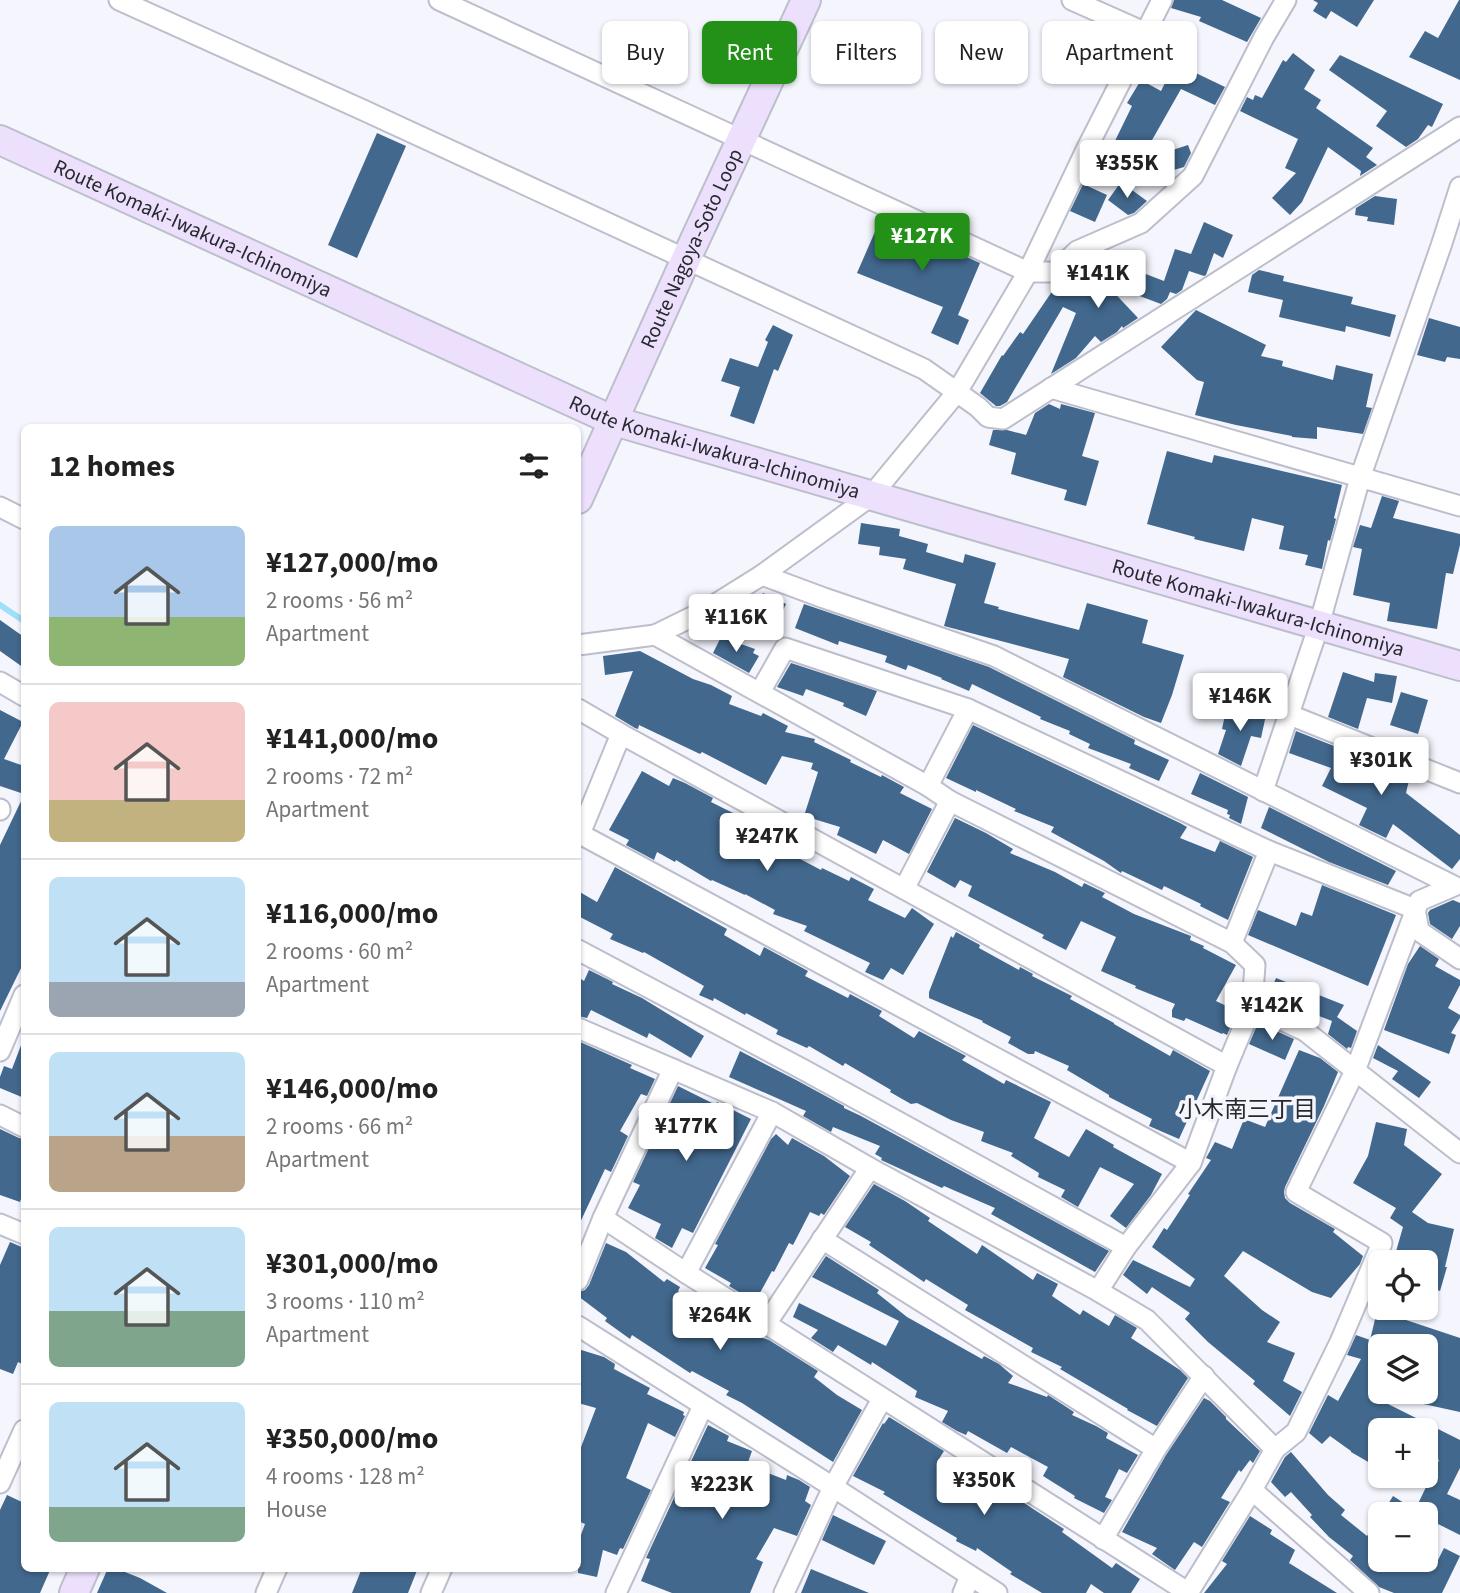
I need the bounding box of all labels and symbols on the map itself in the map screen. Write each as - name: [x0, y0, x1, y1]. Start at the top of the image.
- pin: ¥355K: [1078, 140, 1176, 200]
- street label: Route Nagoya-Soto Loop: [633, 144, 750, 353]
- street label: Route Komaki-Iwakura-Ichinomiya: [49, 151, 337, 305]
- pin: ¥127K: [873, 214, 971, 273]
- pin: ¥141K: [1049, 250, 1147, 310]
- street label: Route Komaki-Iwakura-Ichinomiya: [564, 387, 863, 506]
- street label: Route Komaki-Iwakura-Ichinomiya: [1108, 551, 1408, 664]
- pin: ¥116K: [687, 594, 785, 654]
- pin: ¥146K: [1191, 674, 1289, 733]
- pin: ¥301K: [1332, 738, 1430, 797]
- pin: ¥247K: [718, 814, 816, 873]
- pin: ¥142K: [1223, 982, 1321, 1042]
- district label: 小木南三丁目: [1178, 1093, 1316, 1126]
- pin: ¥177K: [637, 1104, 735, 1163]
- pin: ¥264K: [671, 1292, 769, 1352]
- pin: ¥350K: [935, 1458, 1033, 1517]
- pin: ¥223K: [673, 1462, 771, 1521]

